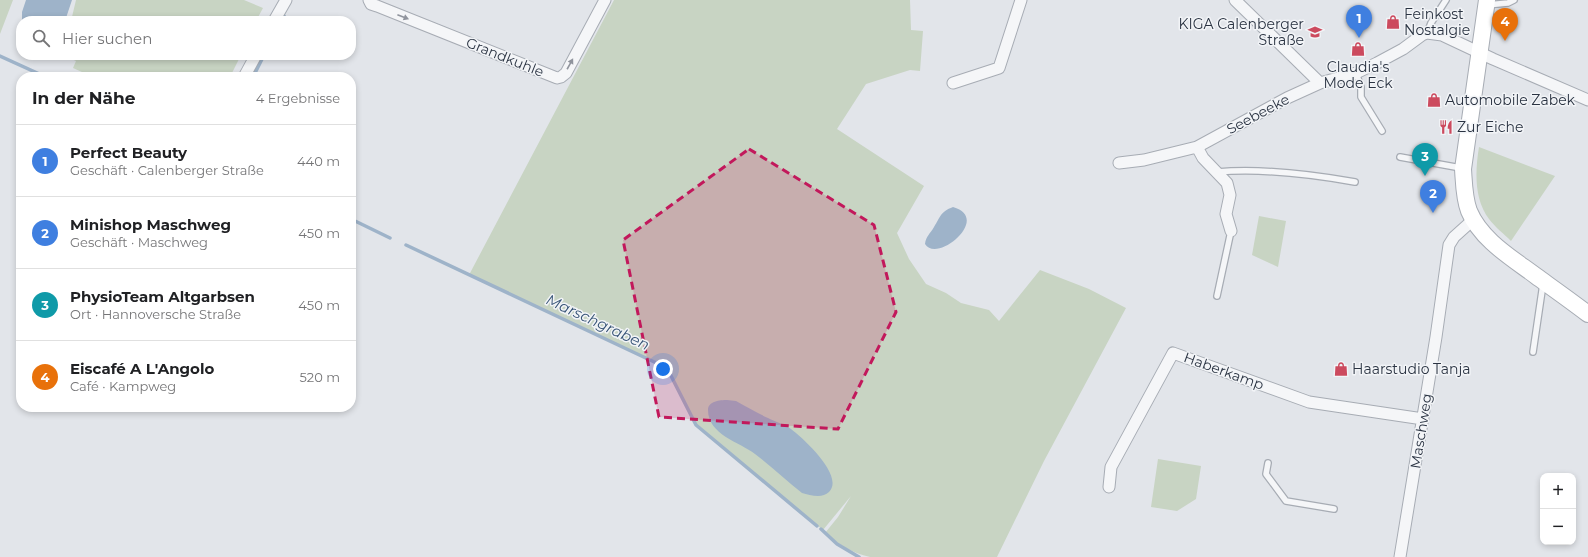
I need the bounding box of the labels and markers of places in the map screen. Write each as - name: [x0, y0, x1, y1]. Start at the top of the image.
- pin: 1: [1346, 5, 1372, 38]
- place label: Feinkost Nostalgie: [1404, 5, 1470, 39]
- pin: 4: [1492, 8, 1518, 41]
- shop icon: Feinkost Nostalgie: [1385, 14, 1401, 30]
- place label: KIGA Calenberger Straße: [1178, 15, 1304, 49]
- school or university icon: KIGA Calenberger Straße: [1307, 24, 1323, 40]
- shop icon: Claudia's Mode Eck: [1350, 41, 1366, 57]
- place label: Claudia's Mode Eck: [1323, 58, 1393, 92]
- place label: Automobile Zabek: [1445, 91, 1576, 109]
- shop icon: Automobile Zabek: [1426, 92, 1442, 108]
- place label: Zur Eiche: [1457, 118, 1524, 136]
- restaurant icon: Zur Eiche: [1438, 119, 1454, 135]
- pin: 3: [1412, 143, 1438, 176]
- pin: 2: [1420, 180, 1446, 213]
- place label: Haarstudio Tanja: [1352, 360, 1471, 378]
- shop icon: Haarstudio Tanja: [1333, 361, 1349, 377]

